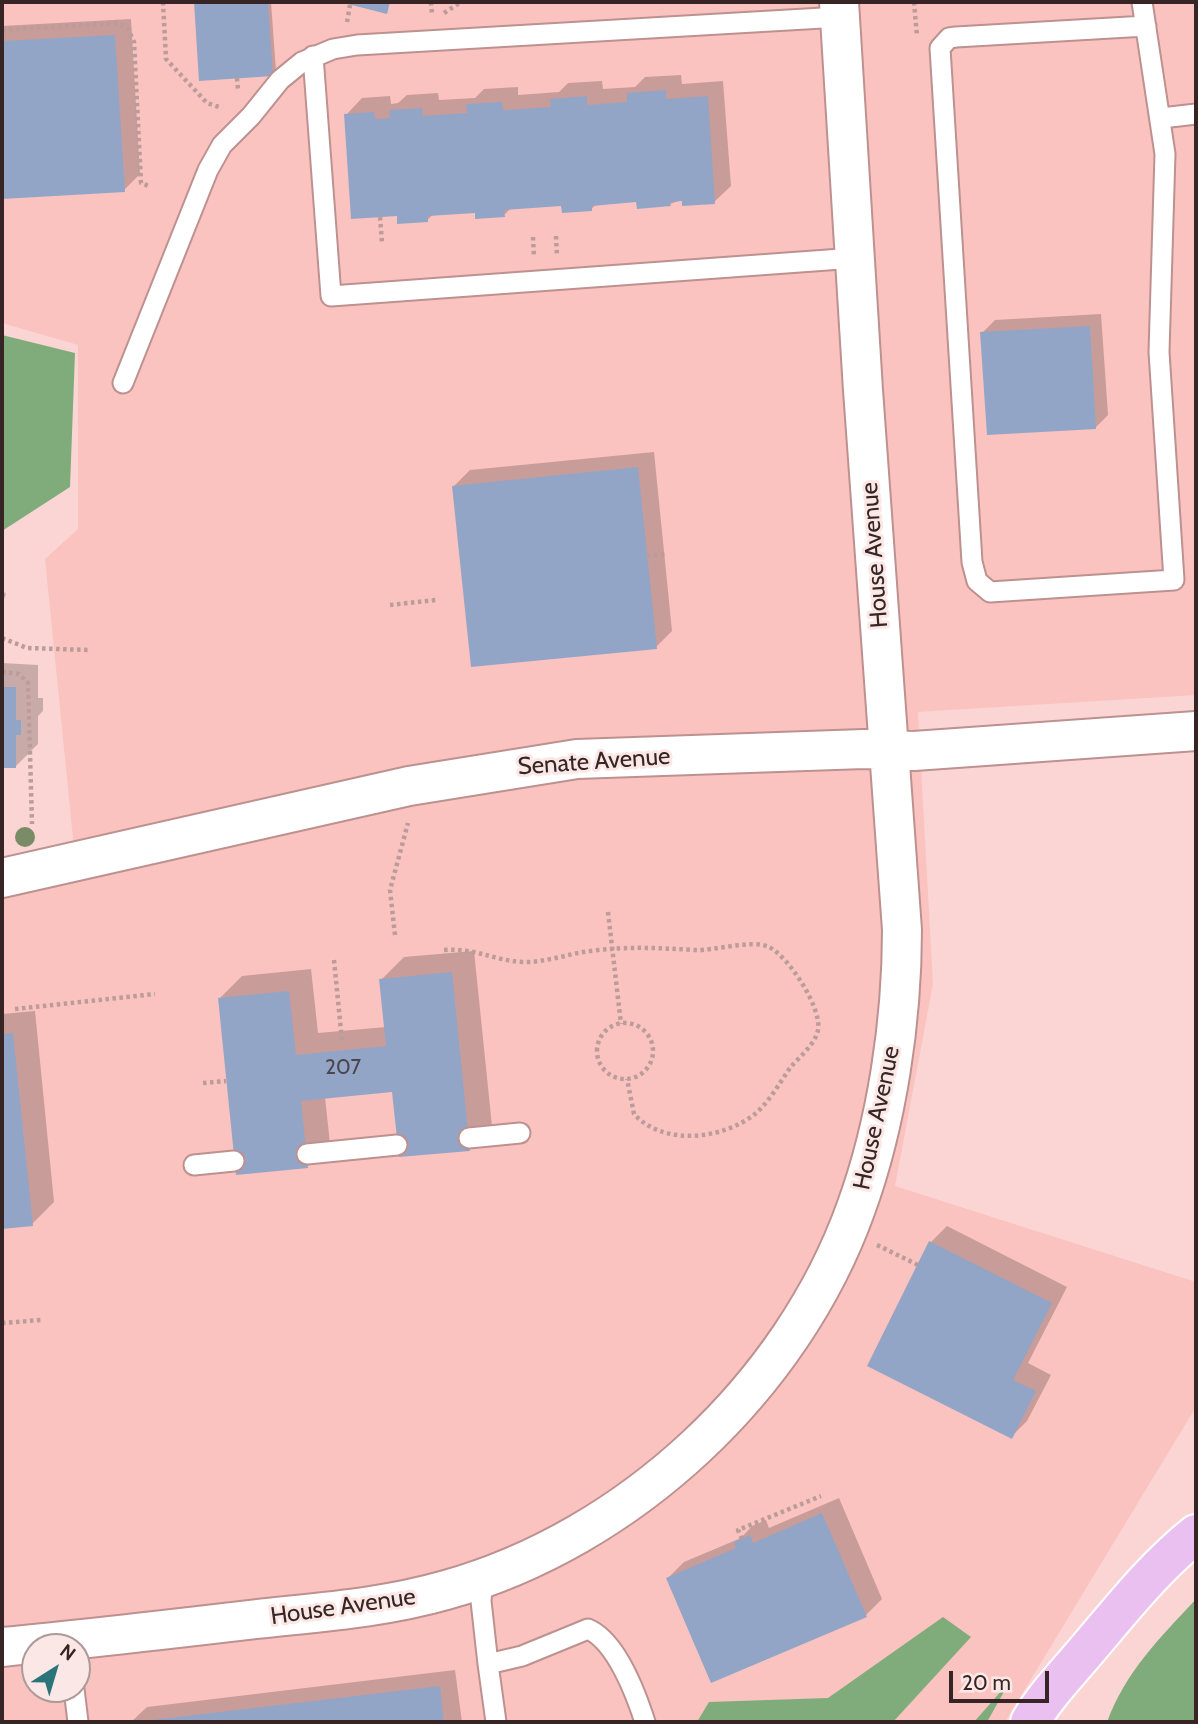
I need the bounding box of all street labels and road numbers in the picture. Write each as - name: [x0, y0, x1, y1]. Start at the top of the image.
- street label: House Avenue: [856, 481, 894, 629]
- street label: Senate Avenue: [517, 742, 671, 782]
- street label: House Avenue: [848, 1044, 906, 1192]
- street label: House Avenue: [269, 1583, 417, 1631]

